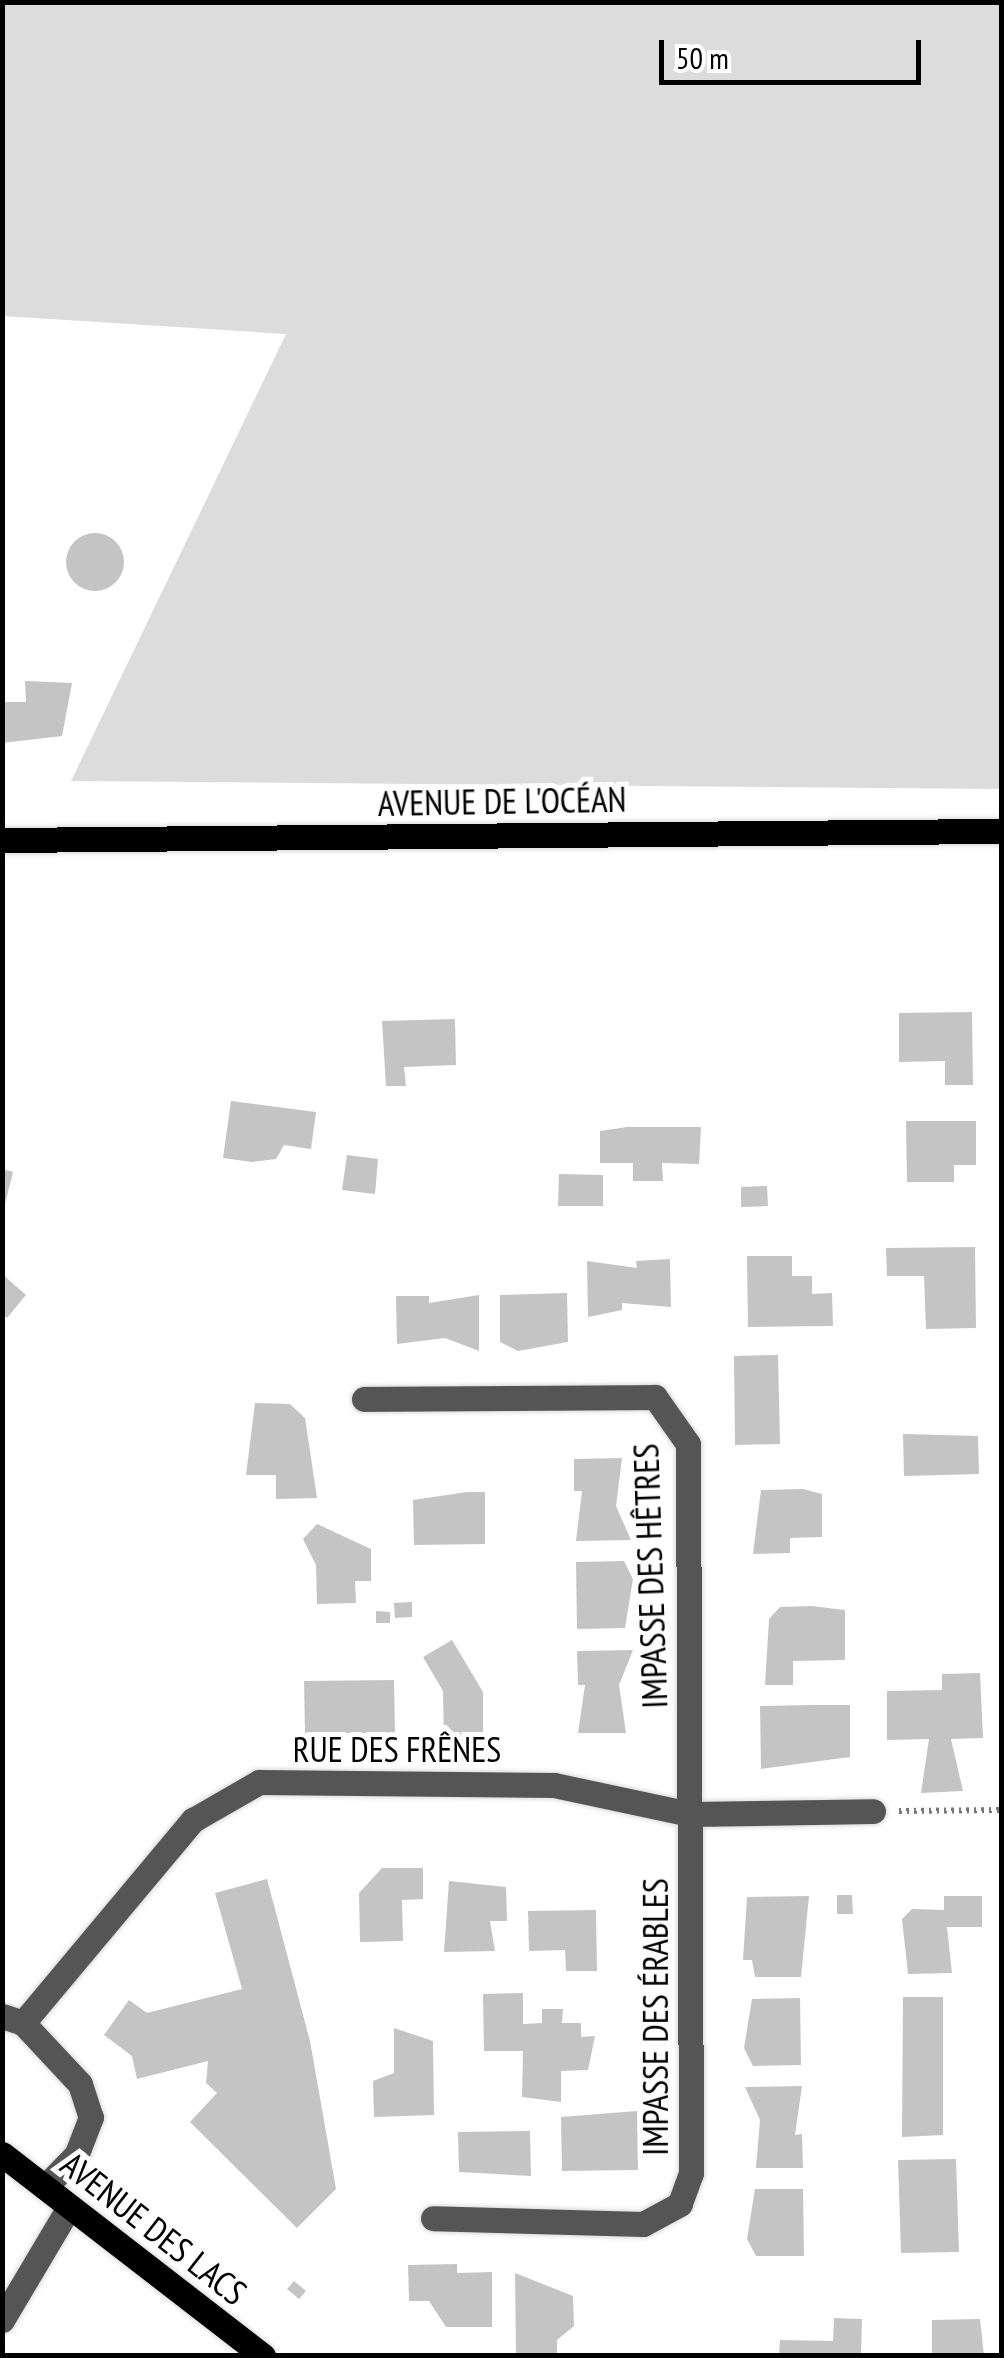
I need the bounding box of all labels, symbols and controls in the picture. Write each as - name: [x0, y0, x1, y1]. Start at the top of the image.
- scale bar: [664, 20, 926, 82]
- text: 50 m: [676, 38, 729, 77]
- street label: AVENUE DE L'OCÉAN: [377, 778, 627, 824]
- street label: IMPASSE DES HÊTRES: [624, 1443, 676, 1709]
- street label: RUE DES FRÊNES: [293, 1728, 501, 1770]
- street label: IMPASSE DES ÉRABLES: [634, 1878, 676, 2156]
- street label: AVENUE DES LACS: [53, 2143, 255, 2313]

